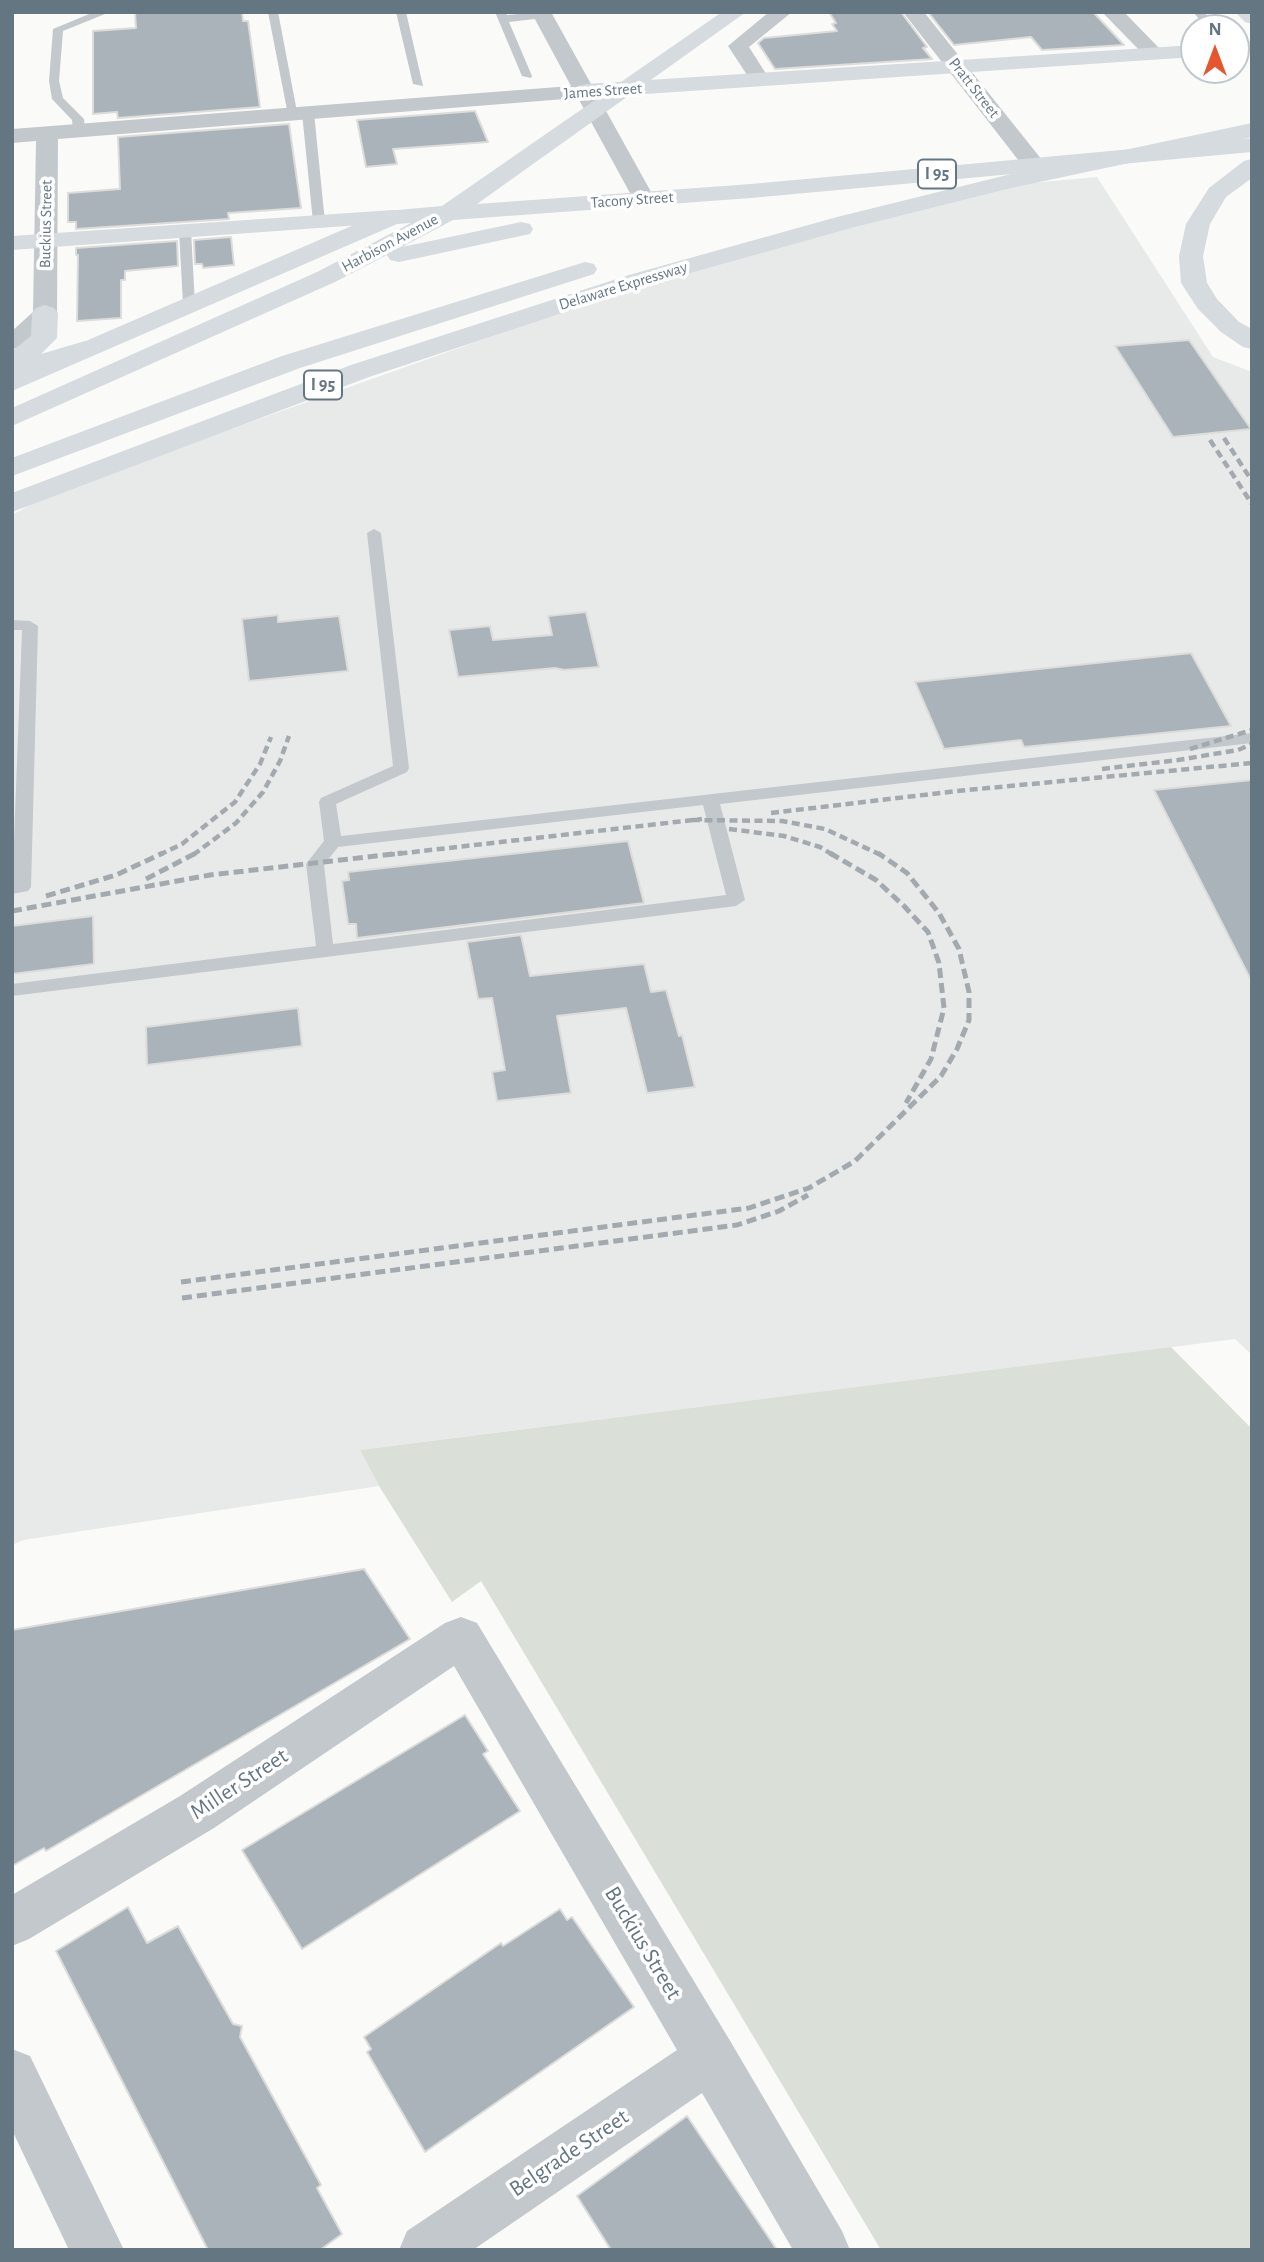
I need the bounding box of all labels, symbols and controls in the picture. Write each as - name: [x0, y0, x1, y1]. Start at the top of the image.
- north arrow: [1180, 14, 1250, 84]
- text: N: [1208, 20, 1222, 39]
- street label: Pratt Street: [945, 54, 1003, 122]
- street label: James Street: [563, 79, 643, 103]
- road number: I 95: [918, 160, 956, 188]
- street label: Buckius Street: [36, 180, 56, 268]
- street label: Tacony Street: [590, 188, 674, 212]
- street label: Harbison Avenue: [339, 210, 441, 276]
- street label: Delaware Expressway: [556, 257, 690, 315]
- road number: I 95: [304, 370, 342, 400]
- street label: Miller Street: [185, 1742, 293, 1826]
- street label: Buckius Street: [598, 1881, 688, 2005]
- street label: Belgrade Street: [504, 2103, 634, 2203]

